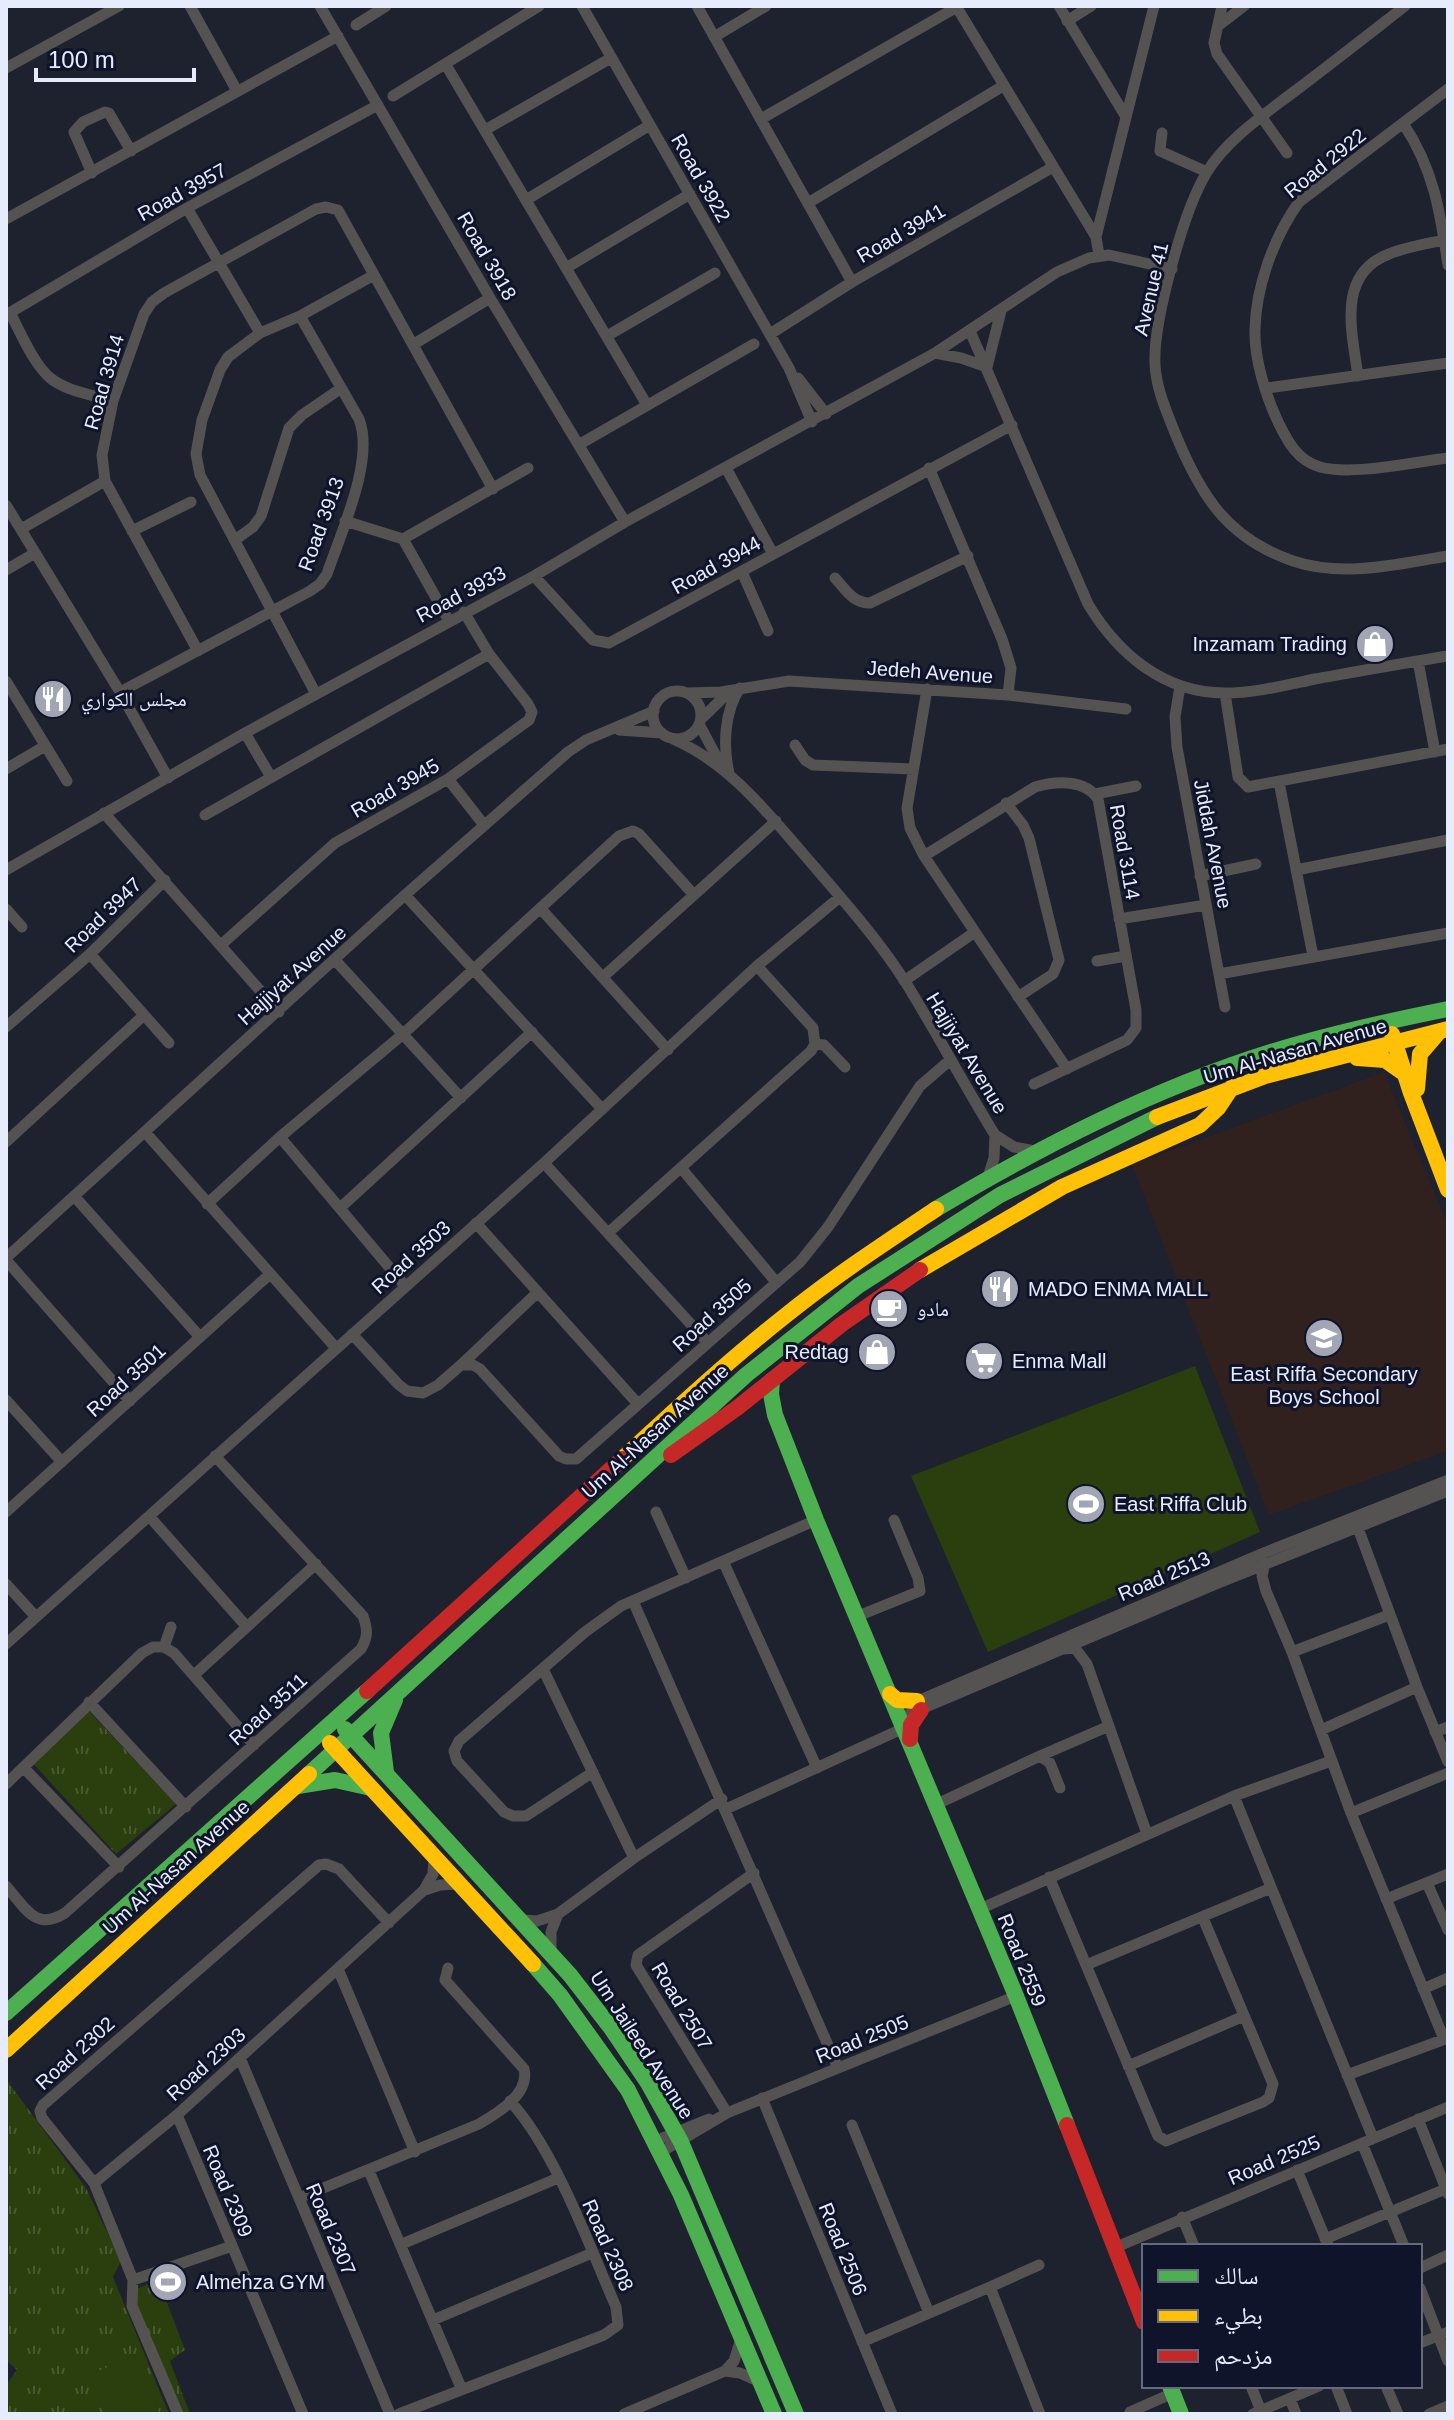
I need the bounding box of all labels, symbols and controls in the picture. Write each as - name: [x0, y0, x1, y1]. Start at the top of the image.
- scale bar: [36, 32, 194, 82]
- text: 100 m: [48, 46, 115, 73]
- street label: Road 2922: [1280, 124, 1370, 202]
- street label: Road 3922: [667, 130, 735, 226]
- street label: Road 3957: [134, 159, 230, 225]
- street label: Road 3941: [853, 199, 949, 267]
- street label: Road 3918: [453, 208, 521, 304]
- street label: Avenue 41: [1130, 240, 1172, 338]
- street label: Road 3914: [80, 332, 128, 432]
- street label: Road 3913: [294, 474, 348, 574]
- street label: Road 3944: [668, 532, 764, 598]
- street label: Road 3933: [413, 561, 509, 627]
- shop icon: Inzamam Trading: [1354, 623, 1396, 665]
- place label: Inzamam Trading: [1192, 633, 1347, 655]
- street label: Jedeh Avenue: [866, 657, 994, 687]
- restaurant icon: مجلس الكواري: [32, 678, 74, 720]
- place label: مجلس الكواري: [81, 688, 187, 715]
- street label: Road 3945: [347, 754, 443, 822]
- street label: Jiddah Avenue: [1190, 778, 1236, 910]
- street label: Road 3114: [1106, 803, 1144, 901]
- street label: Road 3947: [60, 873, 146, 957]
- street label: Hajjiyat Avenue: [234, 921, 350, 1029]
- street label: Hajjiyat Avenue: [922, 988, 1012, 1118]
- street label: Um Al-Nasan Avenue: [1201, 1014, 1389, 1088]
- street label: Road 3503: [367, 1216, 455, 1298]
- restaurant icon: MADO ENMA MALL: [979, 1268, 1021, 1310]
- street label: Road 3505: [668, 1274, 756, 1356]
- place label: MADO ENMA MALL: [1028, 1278, 1208, 1300]
- cafe icon: مادو: [868, 1288, 910, 1330]
- place label: مادو: [917, 1298, 949, 1320]
- school or university icon: East Riffa Secondary Boys School: [1303, 1317, 1345, 1359]
- shop icon: Redtag: [856, 1331, 898, 1373]
- street label: Road 3501: [82, 1339, 170, 1421]
- supermarket icon: Enma Mall: [963, 1340, 1005, 1382]
- place label: Redtag: [785, 1341, 849, 1363]
- place label: Enma Mall: [1012, 1350, 1106, 1372]
- street label: Um Al-Nasan Avenue: [577, 1359, 733, 1503]
- place label: East Riffa Secondary Boys School: [1230, 1363, 1418, 1408]
- sports icon: East Riffa Club: [1065, 1483, 1107, 1525]
- place label: East Riffa Club: [1114, 1493, 1247, 1515]
- street label: Road 2513: [1115, 1547, 1213, 1605]
- street label: Road 3511: [225, 1669, 311, 1749]
- street label: Um Al-Nasan Avenue: [98, 1795, 254, 1939]
- street label: Road 2559: [993, 1911, 1051, 2009]
- street label: Road 2507: [647, 1958, 717, 2054]
- street label: Um Jaileed Avenue: [586, 1967, 698, 2123]
- street label: Road 2505: [813, 2010, 911, 2068]
- street label: Road 2302: [31, 2012, 119, 2094]
- street label: Road 2303: [162, 2023, 250, 2105]
- street label: Road 2525: [1225, 2131, 1323, 2189]
- street label: Road 2309: [199, 2142, 257, 2240]
- street label: Road 2307: [302, 2180, 360, 2278]
- street label: Road 2308: [578, 2196, 638, 2294]
- street label: Road 2506: [814, 2200, 872, 2298]
- legend: [1142, 2244, 1422, 2388]
- sports icon: Almehza GYM: [147, 2261, 189, 2303]
- text: سالك: [1214, 2262, 1259, 2289]
- place label: Almehza GYM: [196, 2271, 325, 2293]
- text: بطيء: [1214, 2302, 1263, 2335]
- text: مزدحم: [1214, 2342, 1273, 2372]

